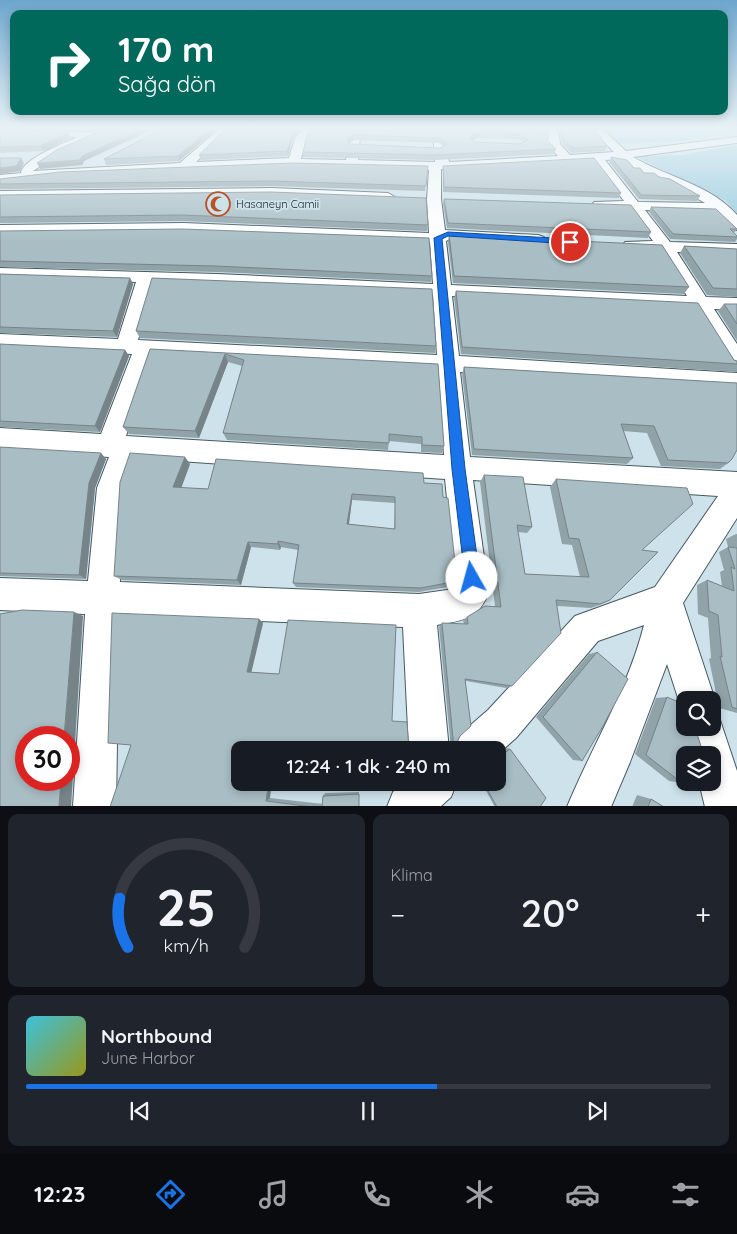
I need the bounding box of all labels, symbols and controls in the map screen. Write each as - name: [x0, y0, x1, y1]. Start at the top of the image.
- text: 170 m: [118, 27, 214, 71]
- icon: right: [35, 30, 100, 95]
- text: Sağa dön: [118, 70, 216, 98]
- mosque icon: Hasaneyn Camii: [205, 191, 231, 217]
- place label: Hasaneyn Camii: [236, 197, 319, 211]
- pin: [549, 221, 591, 263]
- icon: arrive: [556, 228, 584, 256]
- position arrow: [445, 551, 497, 603]
- map controls: [676, 691, 721, 791]
- button: search: [676, 691, 721, 736]
- speed limit sign: 30: [15, 726, 80, 791]
- button: layers: [676, 746, 721, 791]
- text: 12:24 · 1 dk · 240 m: [287, 754, 450, 778]
- text: Klima: [391, 865, 433, 885]
- text: 25: [156, 874, 216, 939]
- text: 20°: [521, 889, 579, 937]
- text: −: [391, 897, 405, 932]
- text: +: [695, 897, 711, 932]
- text: km/h: [164, 934, 209, 956]
- text: Northbound: [101, 1024, 212, 1048]
- text: June Harbor: [101, 1048, 195, 1068]
- icon: previous: [126, 1097, 154, 1125]
- icon: pause: [354, 1097, 382, 1125]
- icon: next: [583, 1097, 611, 1125]
- icon: directions: [153, 1177, 188, 1212]
- icon: music: [256, 1177, 291, 1212]
- icon: phone: [359, 1177, 394, 1212]
- icon: climate: [462, 1177, 497, 1212]
- icon: car: [565, 1177, 600, 1212]
- icon: filters: [668, 1177, 703, 1212]
- text: 12:23: [34, 1180, 85, 1208]

